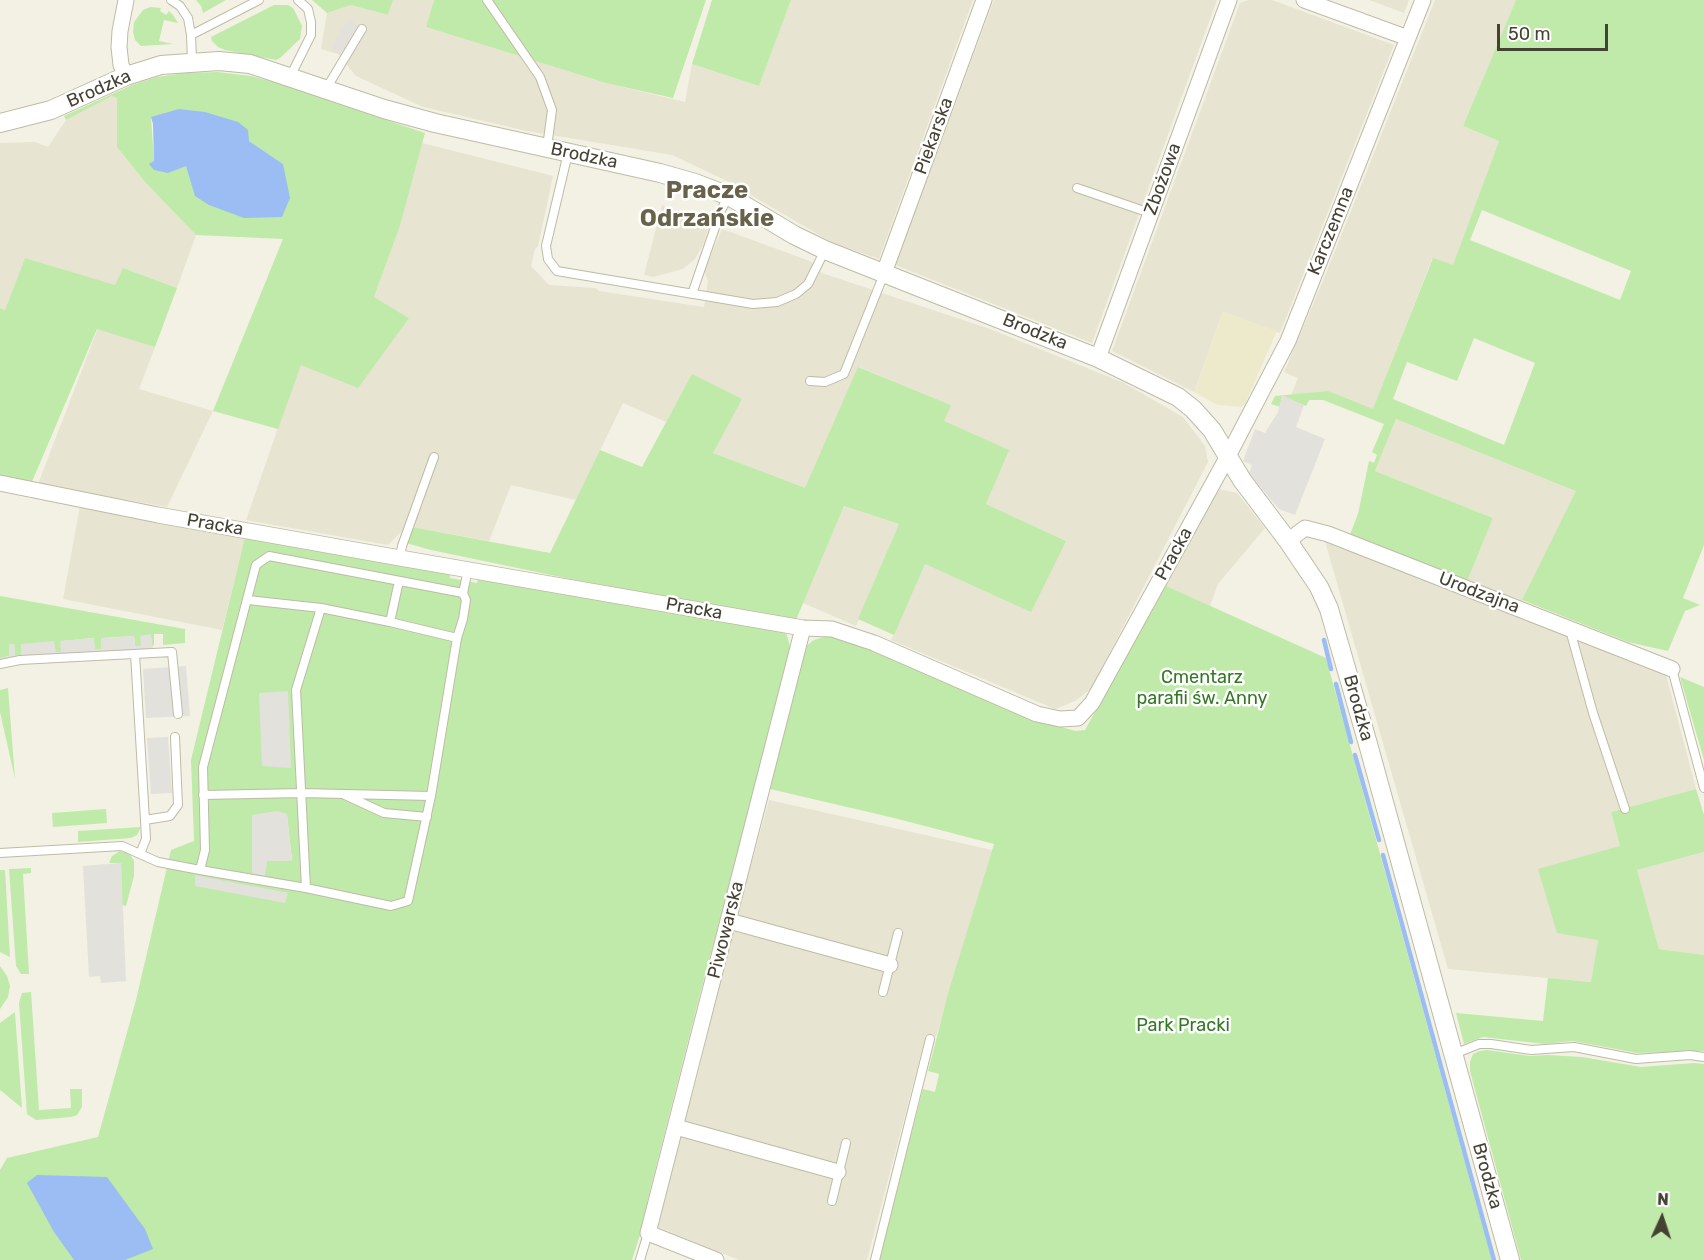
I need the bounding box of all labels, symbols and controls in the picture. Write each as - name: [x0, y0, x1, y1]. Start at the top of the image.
- scale bar: [1500, 12, 1611, 50]
- text: 50 m: [1508, 23, 1551, 45]
- street label: Brodzka: [64, 65, 134, 113]
- street label: Piekarska: [910, 95, 958, 177]
- street label: Brodzka: [549, 138, 619, 174]
- street label: Zbożowa: [1140, 140, 1186, 218]
- district label: Pracze Odrzańskie: [640, 177, 774, 233]
- street label: Karczemna: [1304, 184, 1358, 278]
- street label: Brodzka: [999, 309, 1071, 355]
- street label: Pracka: [185, 509, 245, 541]
- street label: Pracka: [1151, 524, 1197, 584]
- street label: Urodzajna: [1435, 568, 1523, 618]
- street label: Pracka: [664, 593, 724, 625]
- park label: Cmentarz parafii św. Anny: [1137, 667, 1267, 710]
- street label: Brodzka: [1338, 672, 1378, 744]
- street label: Piwowarska: [704, 879, 748, 981]
- park label: Park Pracki: [1136, 1015, 1230, 1037]
- street label: Brodzka: [1467, 1140, 1507, 1212]
- north arrow: [1632, 1188, 1692, 1248]
- text: N: [1657, 1190, 1669, 1209]

